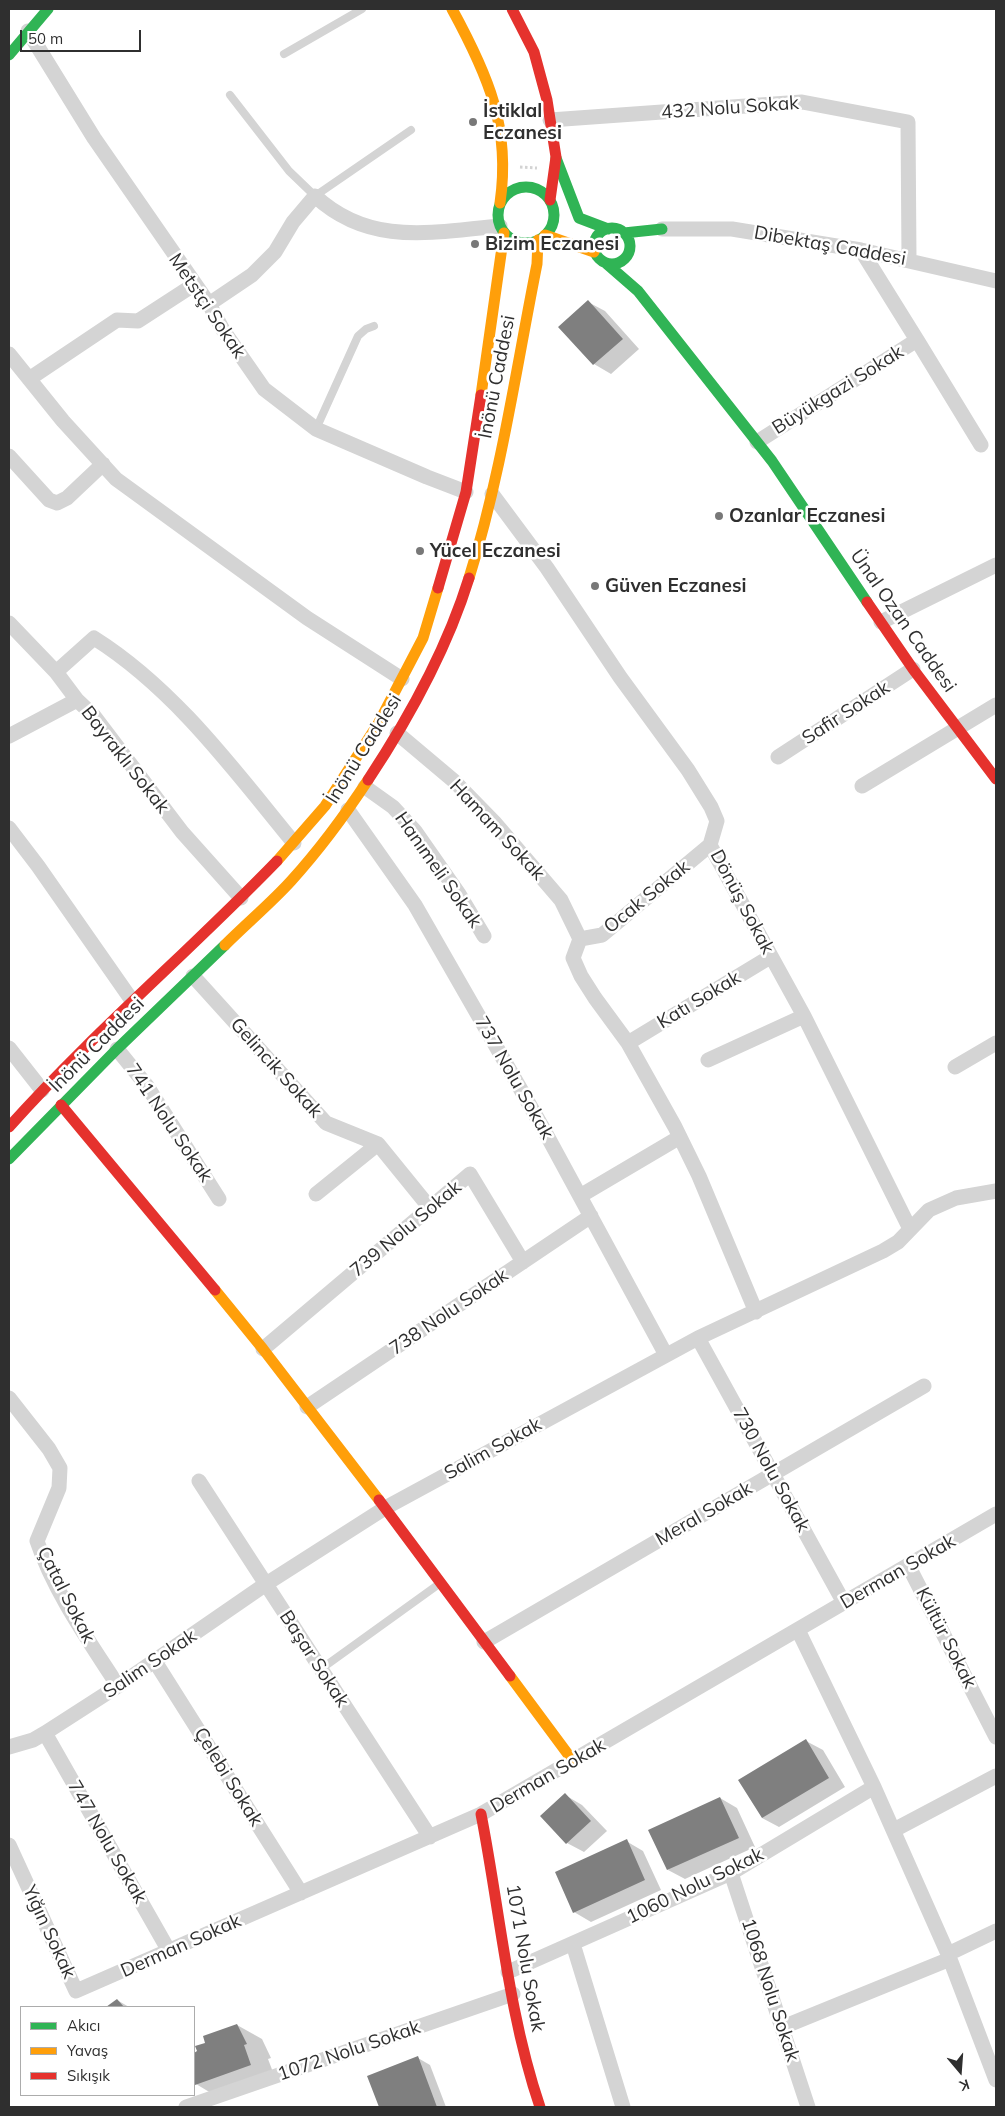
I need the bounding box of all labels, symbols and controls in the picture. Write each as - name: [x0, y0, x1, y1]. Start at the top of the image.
- scale bar: [22, 20, 144, 52]
- text: 50 m: [28, 29, 63, 48]
- street label: 432 Nolu Sokak: [660, 92, 800, 124]
- place label: İstiklal Eczanesi: [483, 100, 562, 144]
- marker: İstiklal Eczanesi: [467, 116, 479, 128]
- street label: Dibektaş Caddesi: [752, 221, 908, 271]
- place label: Bizim Eczanesi: [485, 233, 619, 255]
- marker: Bizim Eczanesi: [469, 238, 481, 250]
- street label: Metstçi Sokak: [164, 249, 250, 363]
- street label: İnönü Caddesi: [474, 313, 520, 441]
- street label: Büyükgazi Sokak: [768, 341, 908, 439]
- place label: Ozanlar Eczanesi: [729, 505, 885, 527]
- marker: Ozanlar Eczanesi: [713, 510, 725, 522]
- place label: Yücel Eczanesi: [430, 540, 561, 562]
- marker: Yücel Eczanesi: [414, 545, 426, 557]
- street label: Ünal Ozan Caddesi: [845, 545, 961, 697]
- place label: Güven Eczanesi: [605, 575, 746, 597]
- marker: Güven Eczanesi: [589, 580, 601, 592]
- street label: Safir Sokak: [798, 676, 894, 750]
- street label: İnönü Caddesi: [321, 690, 407, 808]
- street label: Bayraklı Sokak: [76, 702, 174, 818]
- street label: Hamam Sokak: [445, 775, 549, 885]
- street label: Hanımeli Sokak: [390, 808, 486, 932]
- street label: Dönüş Sokak: [705, 846, 779, 958]
- street label: Ocak Sokak: [600, 856, 694, 938]
- street label: Katı Sokak: [653, 966, 745, 1034]
- street label: İnönü Caddesi: [45, 993, 149, 1097]
- street label: 737 Nolu Sokak: [470, 1012, 558, 1144]
- street label: Gelincik Sokak: [225, 1013, 327, 1123]
- street label: 741 Nolu Sokak: [121, 1059, 217, 1187]
- street label: 739 Nolu Sokak: [346, 1176, 466, 1282]
- street label: 738 Nolu Sokak: [385, 1264, 513, 1360]
- street label: 730 Nolu Sokak: [728, 1404, 814, 1536]
- street label: Salim Sokak: [440, 1413, 546, 1485]
- street label: Meral Sokak: [652, 1477, 756, 1551]
- street label: Derman Sokak: [836, 1530, 960, 1614]
- street label: Çatal Sokak: [32, 1543, 100, 1647]
- street label: Kültür Sokak: [911, 1584, 981, 1692]
- street label: Başar Sokak: [274, 1606, 354, 1712]
- street label: Salim Sokak: [99, 1624, 201, 1704]
- street label: Çelebi Sokak: [189, 1723, 267, 1831]
- street label: Derman Sokak: [486, 1734, 610, 1818]
- street label: 747 Nolu Sokak: [63, 1776, 151, 1908]
- street label: 1060 Nolu Sokak: [623, 1843, 767, 1929]
- street label: Yığın Sokak: [17, 1882, 81, 1982]
- street label: 1071 Nolu Sokak: [501, 1882, 549, 2034]
- street label: Derman Sokak: [117, 1909, 245, 1983]
- street label: 1068 Nolu Sokak: [736, 1915, 804, 2065]
- legend: [20, 2006, 195, 2096]
- text: Akıcı: [67, 2016, 100, 2035]
- street label: 1072 Nolu Sokak: [275, 2016, 423, 2086]
- text: Yavaş: [67, 2041, 108, 2060]
- north arrow: [935, 2046, 985, 2096]
- text: Sıkışık: [67, 2066, 110, 2085]
- text: K: [957, 2075, 972, 2095]

